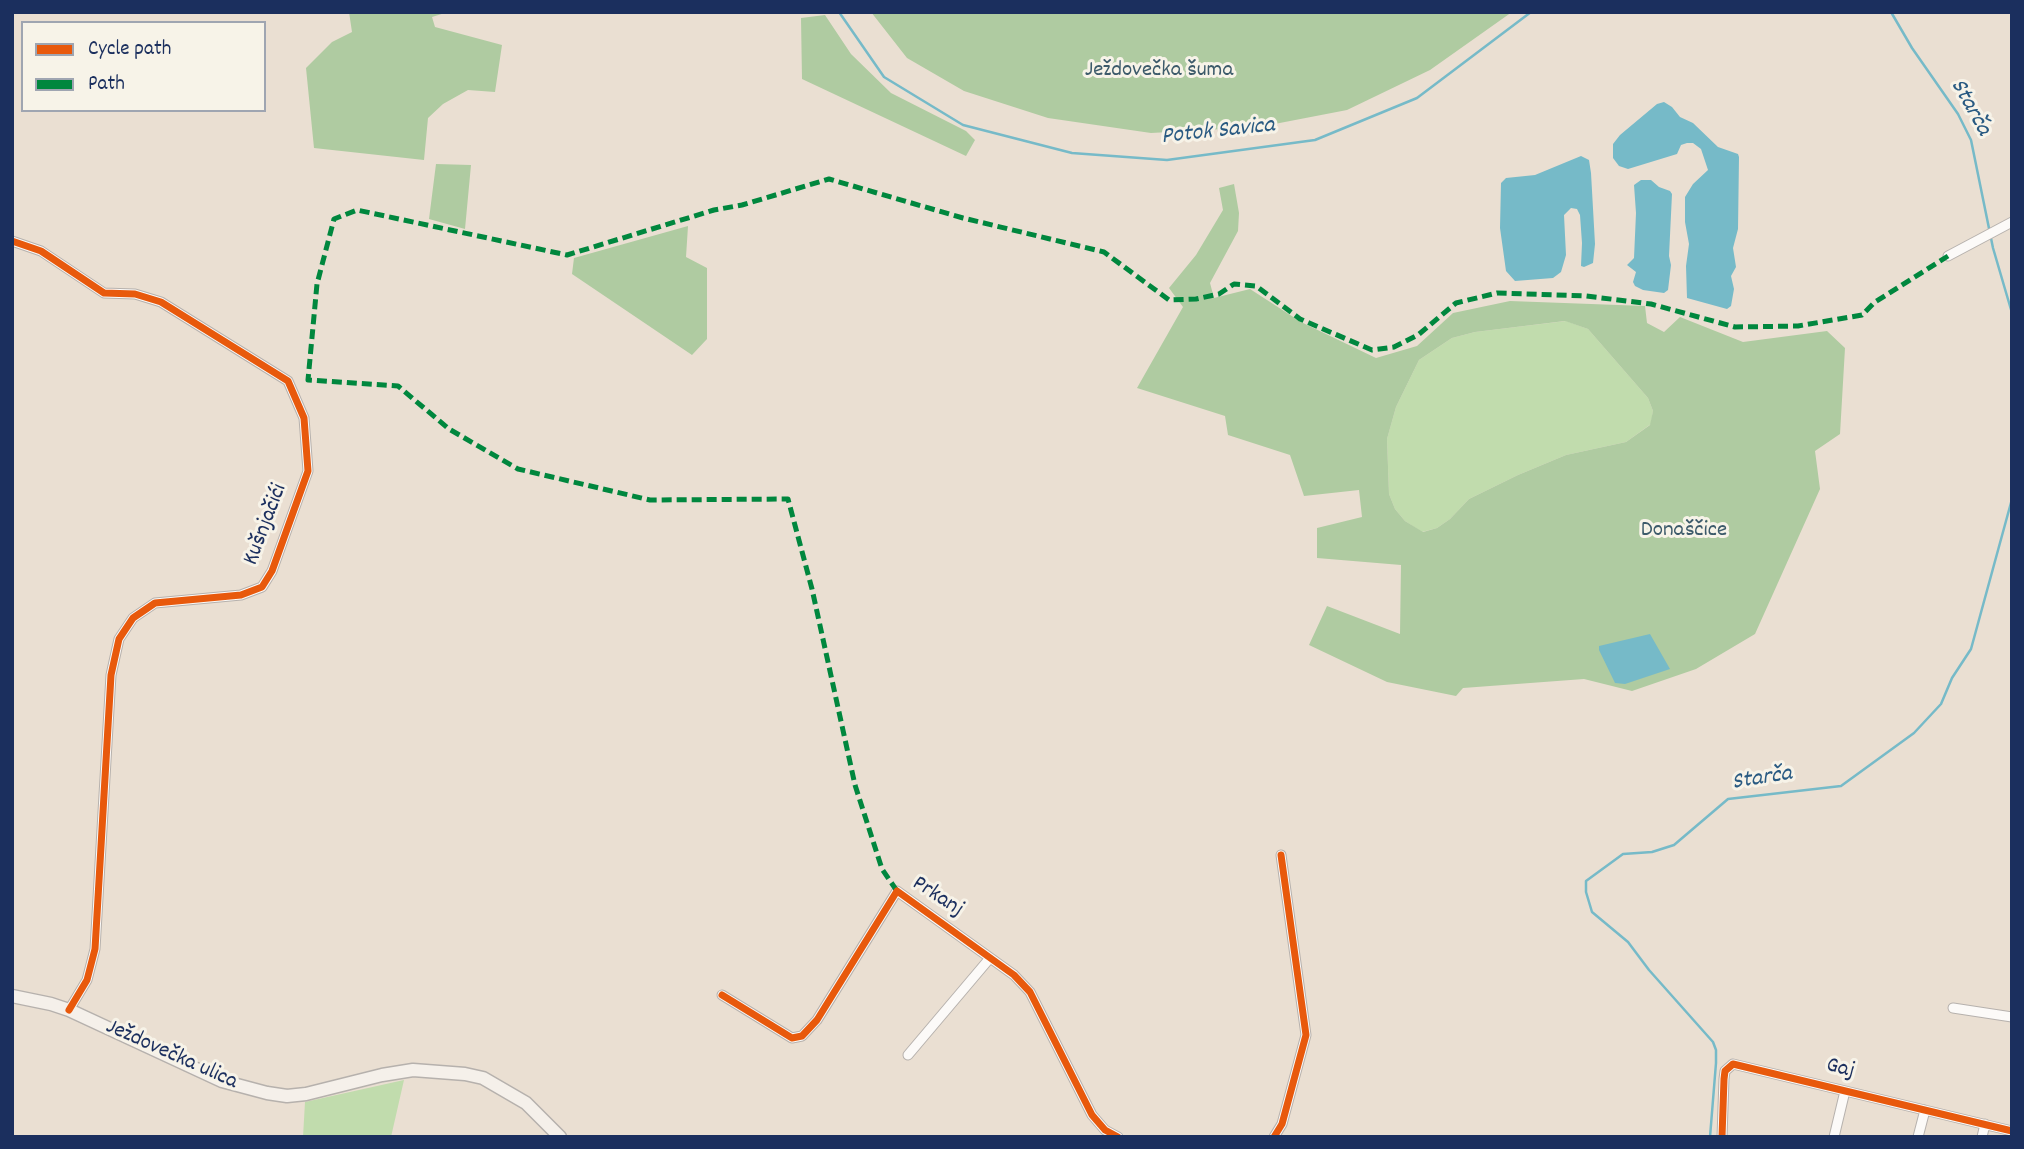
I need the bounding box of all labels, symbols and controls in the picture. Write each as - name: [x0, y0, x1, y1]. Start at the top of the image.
- legend: [21, 21, 266, 112]
- text: Cycle path: [88, 35, 171, 65]
- park label: Ježdovečka šuma: [1085, 58, 1233, 86]
- text: Path: [88, 70, 125, 100]
- water label: Starča: [1942, 75, 1996, 141]
- water label: Potok Savica: [1160, 113, 1276, 153]
- street label: Kušnjačići: [239, 480, 295, 570]
- park label: Donaščice: [1641, 518, 1727, 546]
- water label: Starča: [1730, 761, 1794, 799]
- street label: Prkanj: [906, 871, 968, 925]
- street label: Ježdovečka ulica: [101, 1015, 241, 1097]
- street label: Gaj: [1823, 1053, 1857, 1087]

